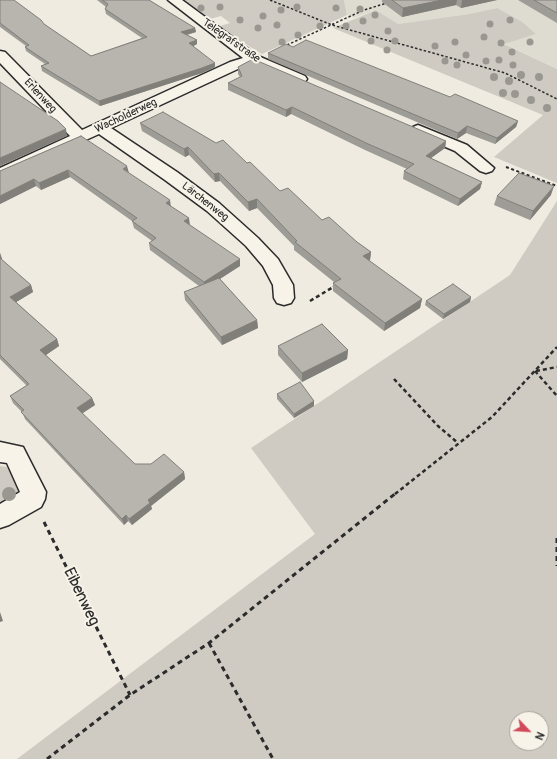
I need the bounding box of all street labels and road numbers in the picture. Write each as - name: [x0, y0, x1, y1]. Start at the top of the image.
- street label: Telegrafstraße: [199, 16, 263, 66]
- street label: Erlenweg: [21, 76, 59, 116]
- street label: Wacholderweg: [93, 96, 159, 136]
- street label: Lärchenweg: [179, 180, 231, 224]
- street label: Eibenweg: [59, 565, 103, 629]

